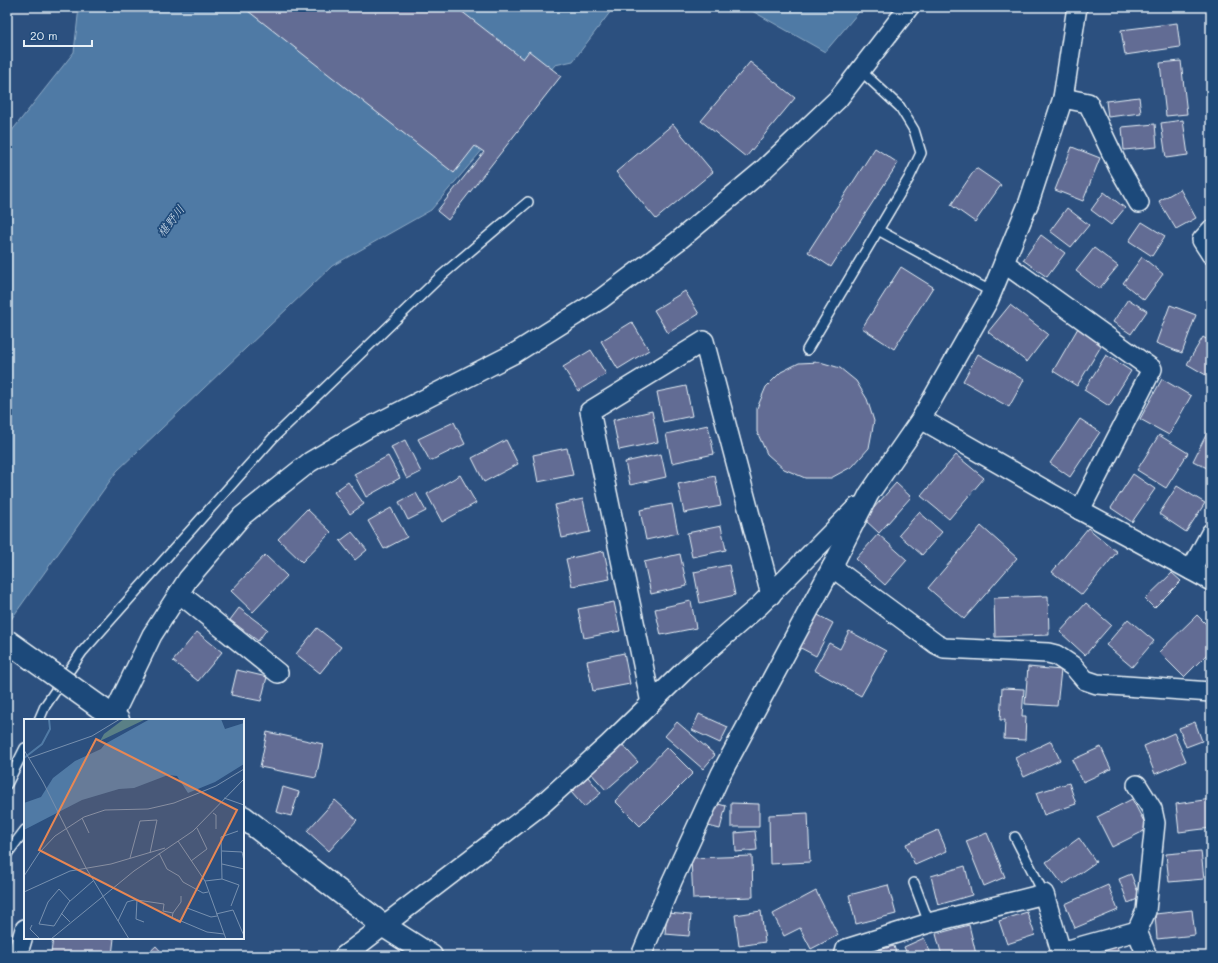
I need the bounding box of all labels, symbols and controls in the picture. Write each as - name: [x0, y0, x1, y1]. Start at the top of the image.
- scale bar: [24, 22, 92, 48]
- text: 20 m: [30, 27, 58, 43]
- water label: 椹野川: [153, 201, 188, 239]
- inset map: [24, 719, 244, 939]

